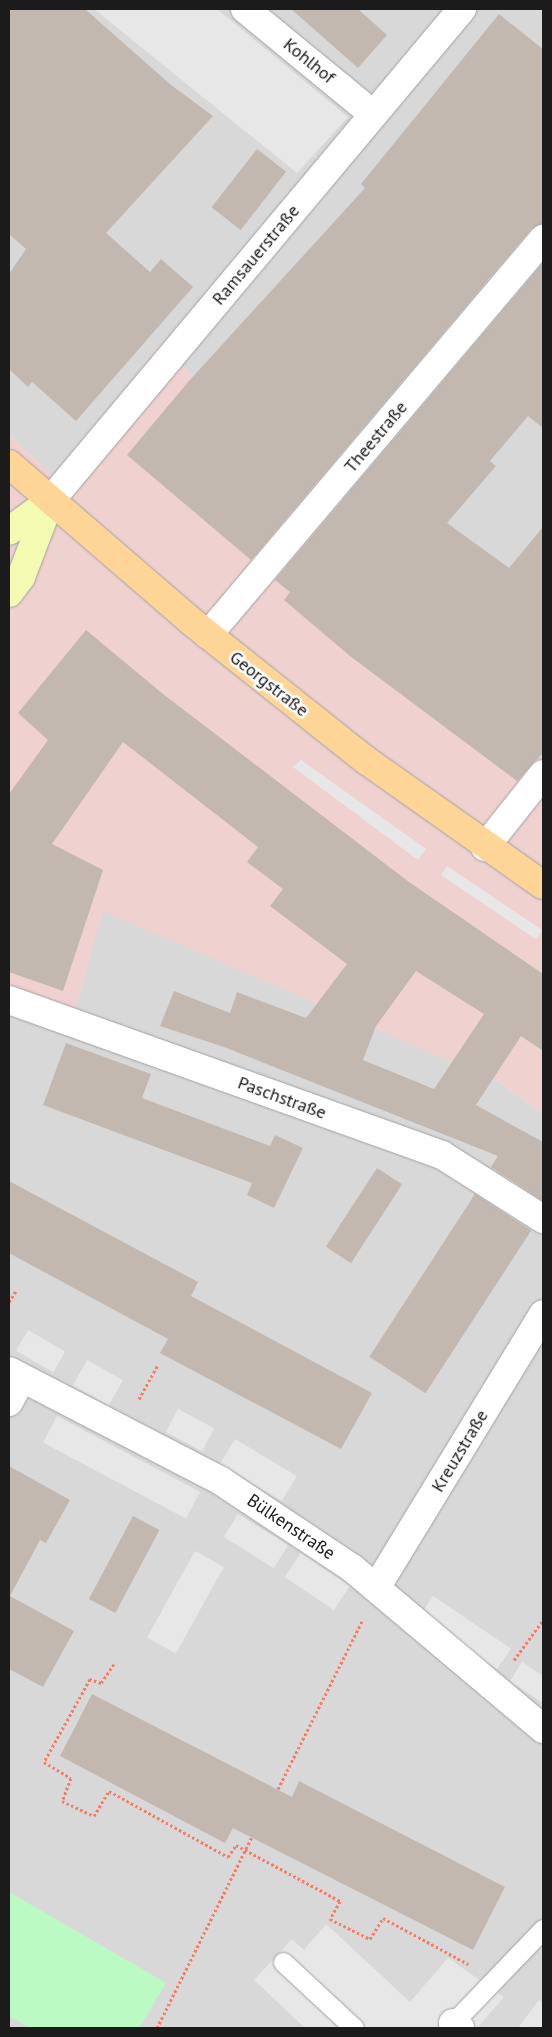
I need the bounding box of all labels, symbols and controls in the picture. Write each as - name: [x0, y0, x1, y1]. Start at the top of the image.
- street label: Kohlhof: [279, 34, 339, 88]
- street label: Ramsauerstraße: [208, 201, 304, 309]
- street label: Theestraße: [340, 397, 412, 477]
- street label: Georgstraße: [225, 647, 313, 721]
- street label: Paschstraße: [235, 1072, 329, 1124]
- street label: Kreuzstraße: [427, 1406, 493, 1496]
- street label: Bülkenstraße: [243, 1490, 339, 1564]

